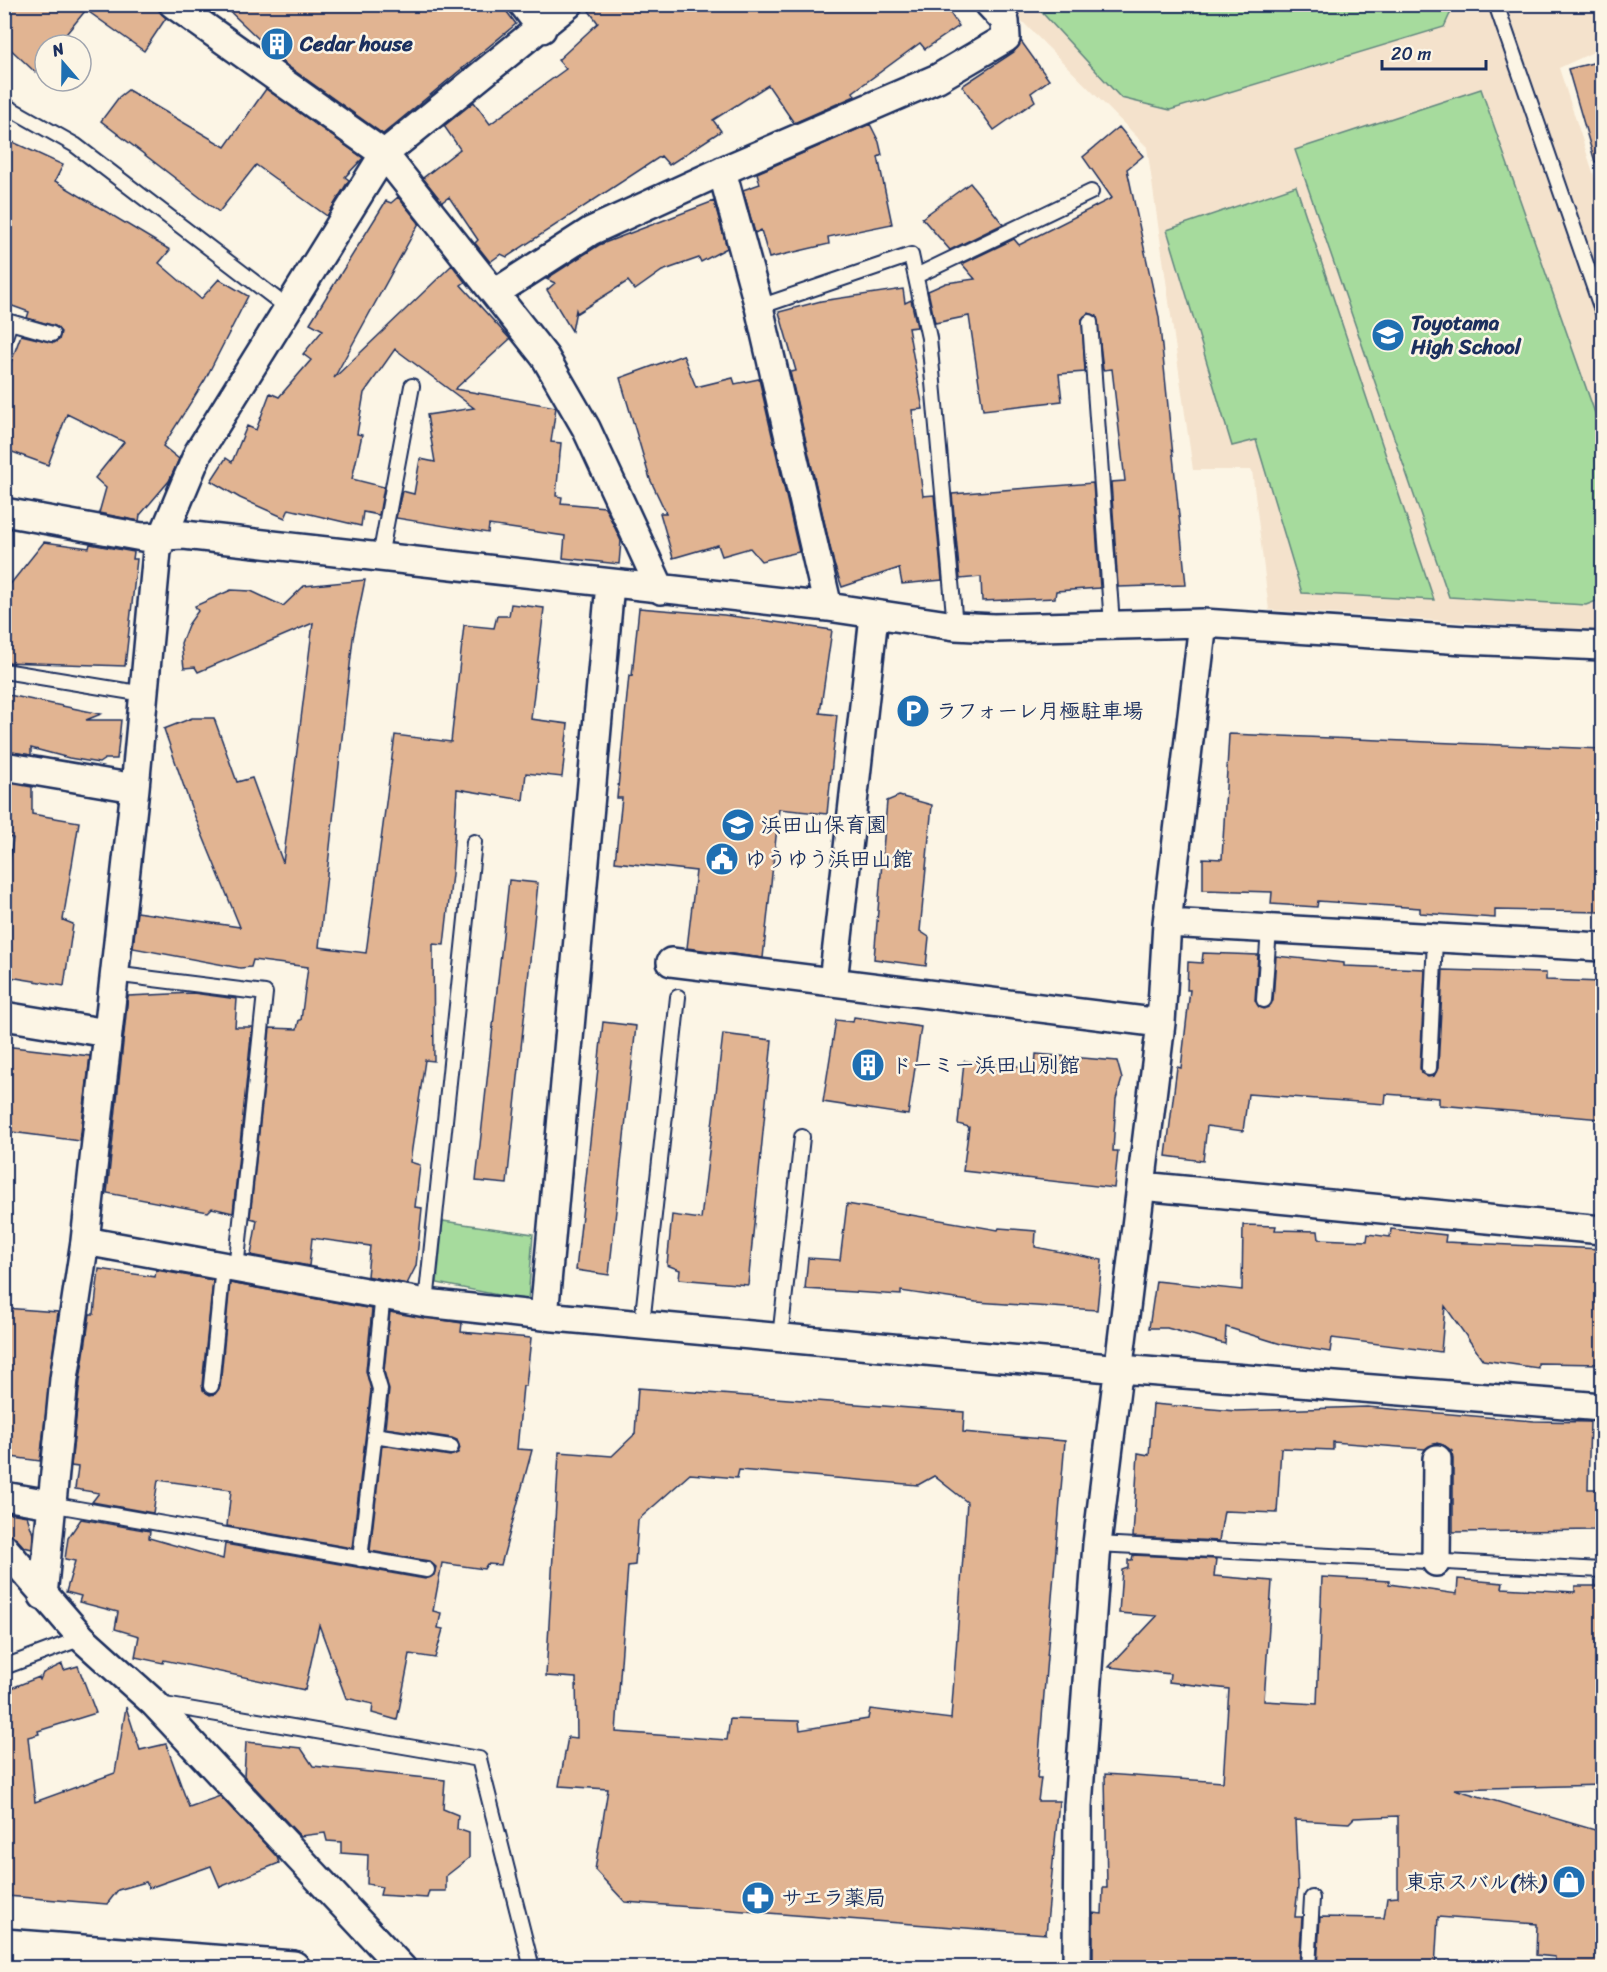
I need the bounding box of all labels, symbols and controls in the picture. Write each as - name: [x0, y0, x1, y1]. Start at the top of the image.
- place label: Cedar house: [299, 25, 413, 63]
- building icon: Cedar house: [259, 26, 295, 62]
- north arrow: [33, 33, 93, 93]
- scale bar: [1382, 33, 1486, 71]
- text: N: [47, 34, 69, 65]
- text: 20 m: [1391, 38, 1431, 70]
- place label: Toyotama High School: [1410, 304, 1522, 366]
- school or university icon: Toyotama High School: [1370, 317, 1406, 353]
- place label: ラフォーレ月極駐車場: [936, 692, 1143, 730]
- parking icon: ラフォーレ月極駐車場: [895, 693, 931, 729]
- place label: 浜田山保育園: [761, 806, 887, 844]
- school or university icon: 浜田山保育園: [720, 807, 756, 843]
- place label: ゆうゆう浜田山館: [745, 840, 913, 878]
- public building icon: ゆうゆう浜田山館: [704, 841, 740, 877]
- place label: ドーミー浜田山別館: [891, 1046, 1080, 1084]
- building icon: ドーミー浜田山別館: [850, 1047, 886, 1083]
- place label: 東京スバル(株): [1405, 1863, 1548, 1901]
- shop icon: 東京スバル(株): [1551, 1864, 1587, 1900]
- place label: サエラ薬局: [781, 1879, 886, 1917]
- pharmacy icon: サエラ薬局: [740, 1880, 776, 1916]

